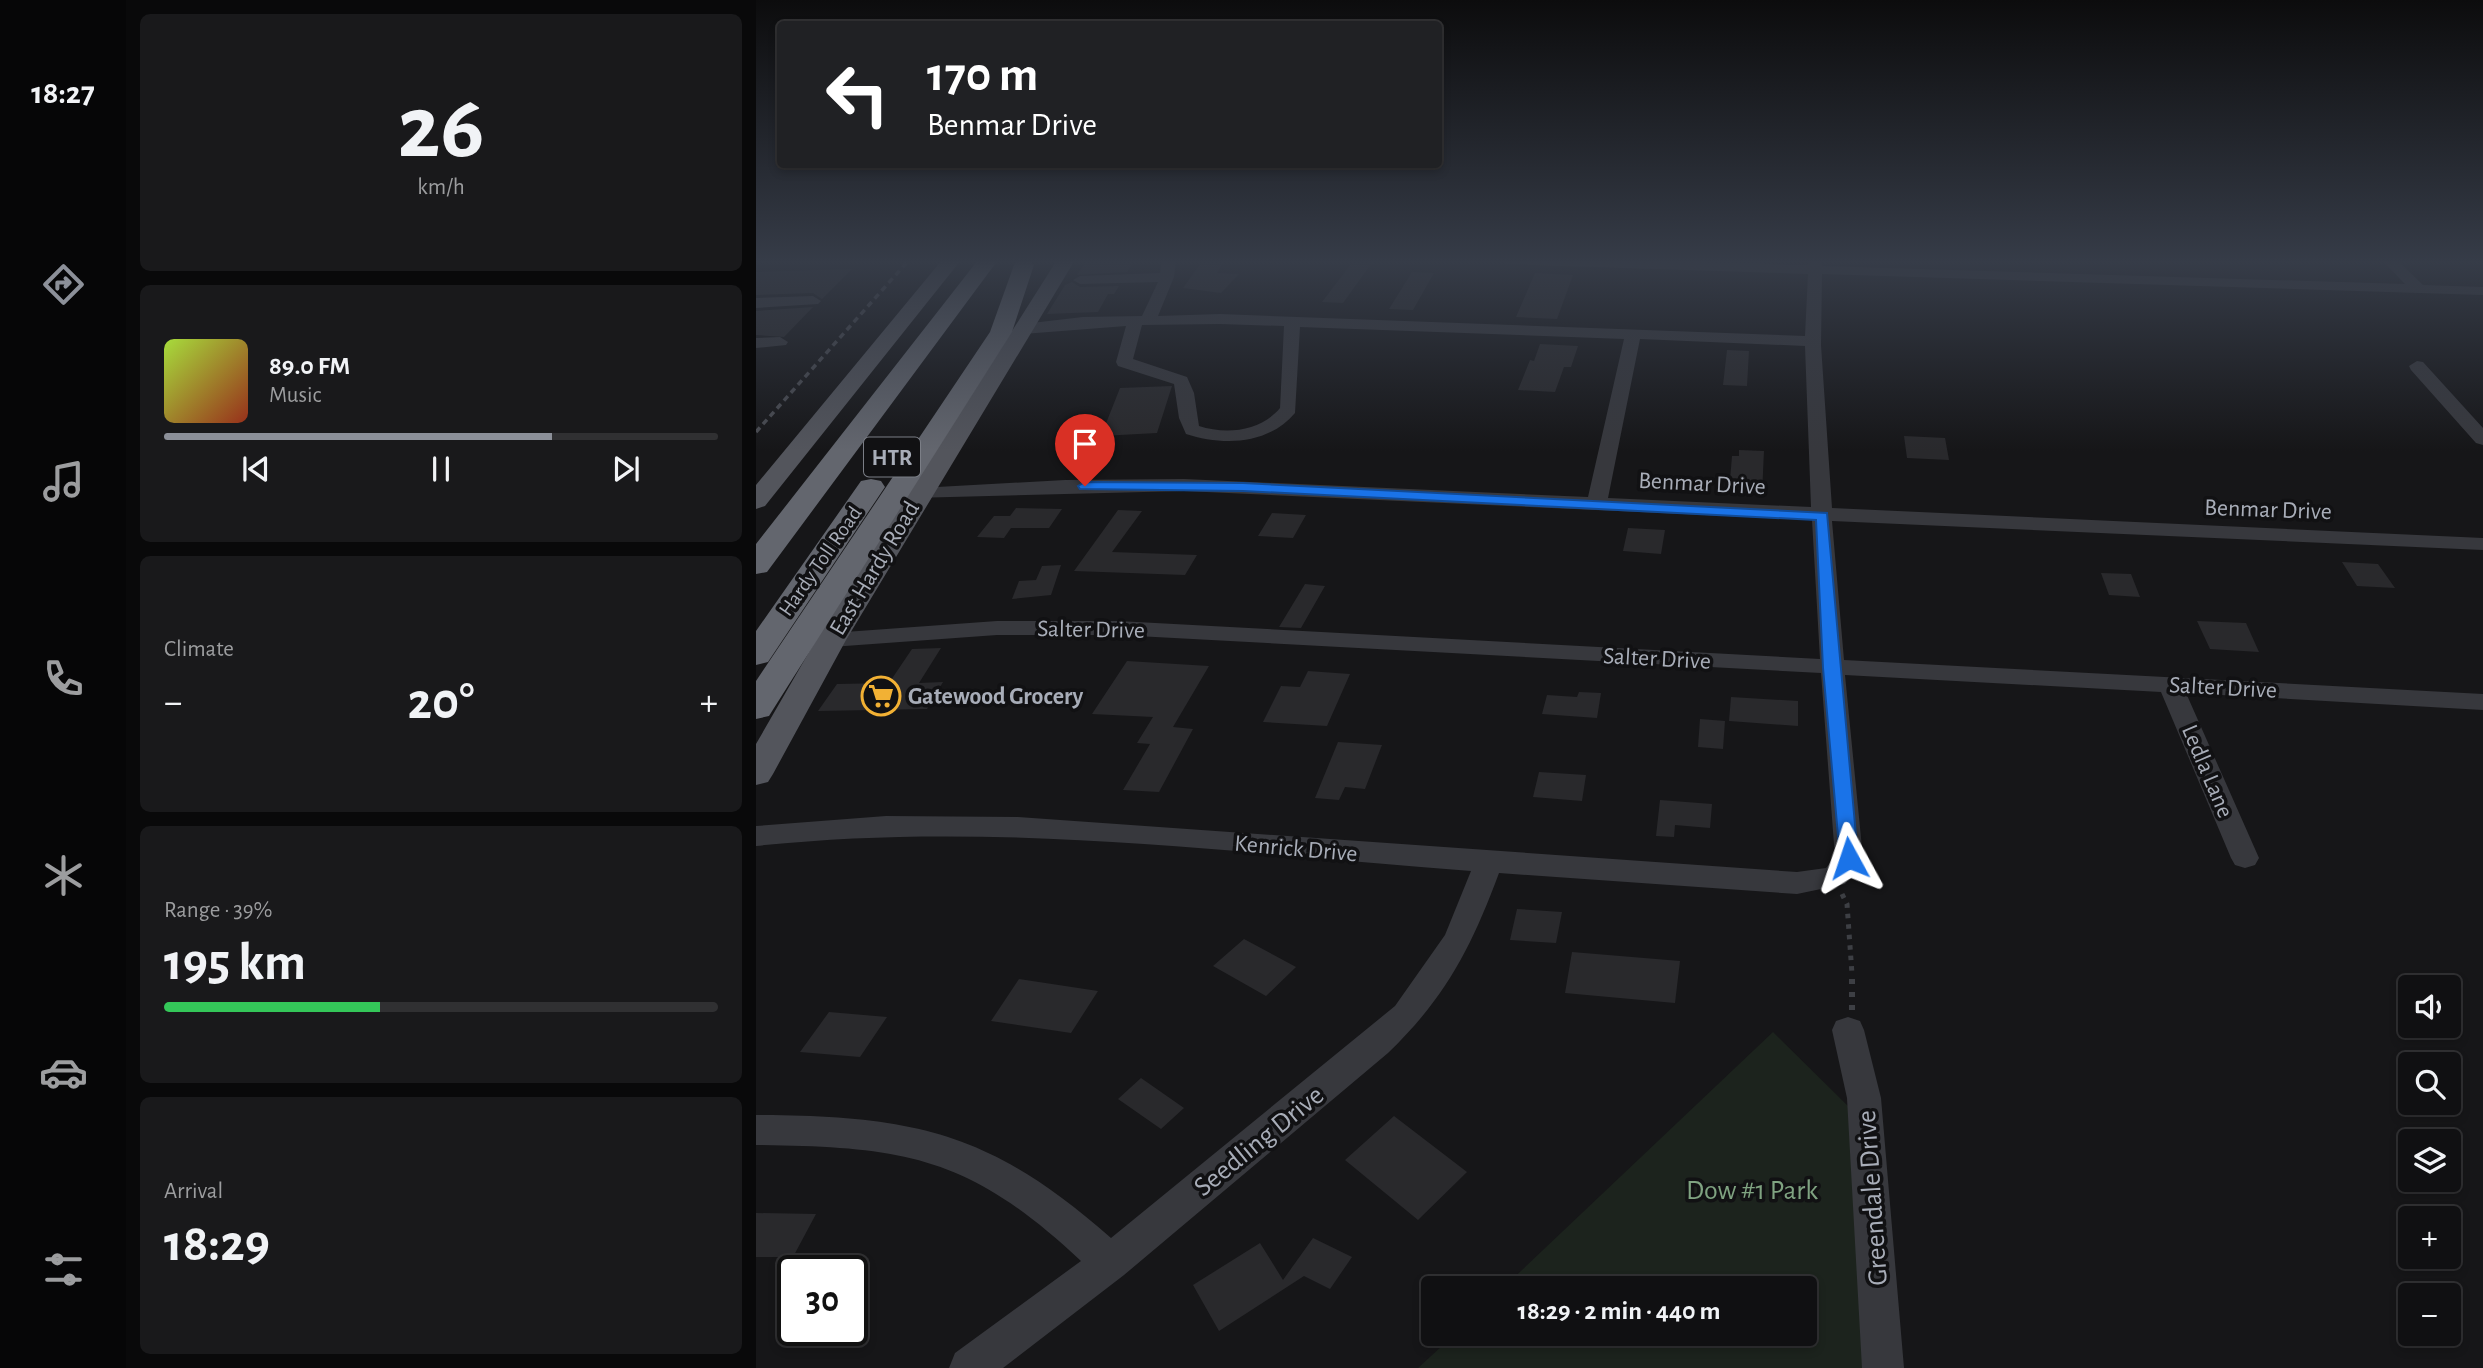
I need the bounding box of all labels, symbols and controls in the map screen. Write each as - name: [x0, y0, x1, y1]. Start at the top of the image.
- icon: left: [812, 49, 903, 140]
- text: 170 m: [927, 51, 1038, 100]
- text: 18:27: [31, 77, 95, 109]
- text: 26: [398, 83, 484, 174]
- text: Benmar Drive: [927, 109, 1097, 141]
- text: km/h: [417, 176, 465, 199]
- icon: directions: [39, 260, 88, 309]
- text: 89.0 FM: [269, 353, 350, 379]
- text: Music: [269, 384, 321, 407]
- pin: [1055, 414, 1115, 486]
- icon: arrive: [1066, 425, 1104, 463]
- road number: HTR: [864, 438, 920, 477]
- icon: previous: [237, 450, 275, 488]
- icon: pause: [422, 450, 460, 488]
- icon: next: [607, 450, 645, 488]
- icon: music: [39, 457, 88, 506]
- street label: Benmar Drive: [1638, 469, 1766, 499]
- street label: Benmar Drive: [2204, 496, 2332, 524]
- street label: East Hardy Road: [826, 497, 924, 640]
- street label: Hardy Toll Road: [775, 503, 866, 620]
- street label: Salter Drive: [1037, 617, 1145, 643]
- text: Climate: [164, 638, 234, 661]
- street label: Salter Drive: [1602, 644, 1711, 674]
- icon: phone: [39, 654, 88, 703]
- street label: Salter Drive: [2168, 673, 2277, 703]
- supermarket icon: Gatewood Grocery: [860, 675, 902, 717]
- text: 20°: [408, 676, 474, 728]
- text: −: [164, 684, 182, 722]
- text: +: [700, 684, 718, 722]
- place label: Gatewood Grocery: [908, 685, 1083, 709]
- street label: Ledla Lane: [2177, 721, 2237, 821]
- position arrow: [1812, 821, 1886, 895]
- street label: Kenrick Drive: [1233, 832, 1358, 866]
- icon: climate: [39, 851, 88, 900]
- text: Range · 39%: [164, 899, 272, 922]
- text: 195 km: [164, 937, 306, 989]
- map controls: [2398, 975, 2461, 1346]
- button: sound: [2398, 975, 2461, 1038]
- icon: car: [39, 1048, 88, 1097]
- button: search: [2398, 1052, 2461, 1115]
- street label: Seedling Drive: [1189, 1081, 1329, 1202]
- street label: Greendale Drive: [1853, 1109, 1893, 1286]
- button: layers: [2398, 1129, 2461, 1192]
- park label: Dow #1 Park: [1686, 1177, 1818, 1205]
- text: Arrival: [164, 1180, 223, 1203]
- button: +: [2398, 1206, 2461, 1269]
- text: 18:29: [164, 1218, 270, 1270]
- icon: filters: [39, 1245, 88, 1294]
- speed limit sign: 30: [777, 1255, 868, 1346]
- button: −: [2398, 1283, 2461, 1346]
- text: 18:29 · 2 min · 440 m: [1518, 1298, 1720, 1324]

